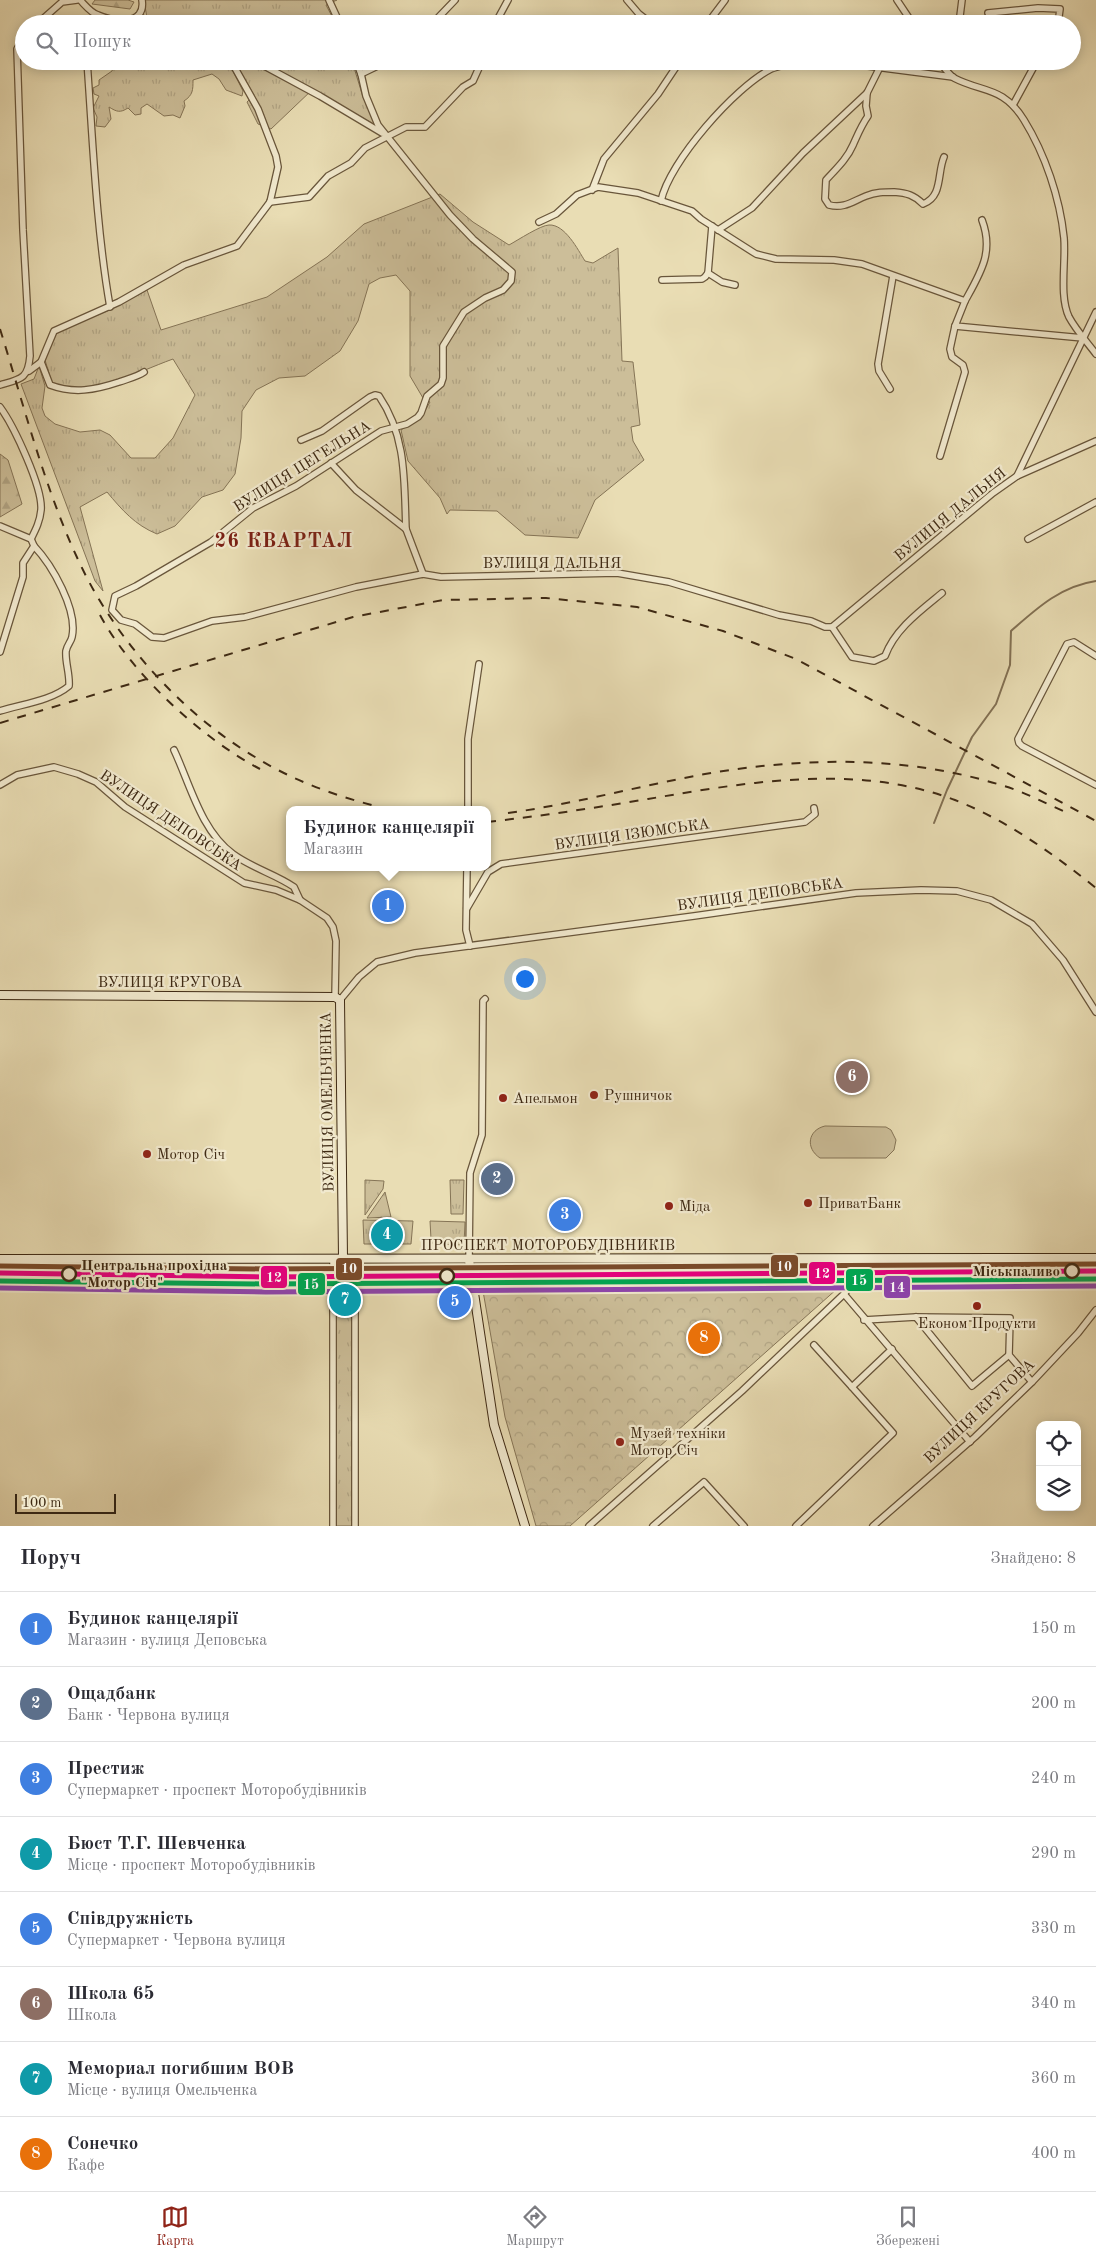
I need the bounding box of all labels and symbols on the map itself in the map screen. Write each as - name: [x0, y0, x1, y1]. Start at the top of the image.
- street label: ВУЛИЦЯ ЦЕГЕЛЬНА: [231, 419, 375, 516]
- street label: ВУЛИЦЯ ДАЛЬНЯ: [892, 466, 1009, 565]
- district label: 26 КВАРТАЛ: [215, 532, 353, 552]
- street label: ВУЛИЦЯ ДАЛЬНЯ: [483, 557, 621, 572]
- street label: ВУЛИЦЯ ДЕПОВСЬКА: [97, 768, 244, 875]
- street label: ВУЛИЦЯ ІЗЮМСЬКА: [554, 817, 711, 854]
- street label: ВУЛИЦЯ ДЕПОВСЬКА: [676, 876, 845, 915]
- pin: 1: [372, 887, 404, 925]
- your location: [512, 966, 538, 992]
- street label: ВУЛИЦЯ КРУГОВА: [98, 976, 243, 991]
- street label: ВУЛИЦЯ ОМЕЛЬЧЕНКА: [319, 1011, 338, 1192]
- pin: 6: [836, 1058, 868, 1096]
- marker: Рушничок: [588, 1089, 600, 1101]
- place label: Рушничок: [604, 1089, 673, 1104]
- marker: Апельмон: [497, 1092, 509, 1104]
- place label: Апельмон: [513, 1092, 578, 1107]
- marker: Мотор Січ: [141, 1148, 153, 1160]
- place label: Мотор Січ: [157, 1148, 225, 1163]
- pin: 2: [481, 1160, 513, 1198]
- pin: 3: [549, 1196, 581, 1234]
- marker: ПриватБанк: [802, 1197, 814, 1209]
- place label: ПриватБанк: [818, 1197, 902, 1212]
- marker: Міда: [663, 1200, 675, 1212]
- place label: Міда: [679, 1200, 711, 1215]
- pin: 4: [371, 1216, 403, 1254]
- street label: ПРОСПЕКТ МОТОРОБУДІВНИКІВ: [421, 1239, 675, 1254]
- line badge: 10: [770, 1254, 799, 1278]
- line badge: 10: [335, 1257, 363, 1281]
- place label: Центральна прохідна "Мотор Січ": [81, 1259, 228, 1291]
- text: 10: [776, 1260, 792, 1274]
- line badge: 12: [808, 1261, 836, 1285]
- text: 10: [341, 1262, 357, 1276]
- marker: Міськпаливо: [1064, 1263, 1080, 1279]
- line badge: 12: [260, 1265, 288, 1289]
- place label: Міськпаливо: [972, 1265, 1060, 1280]
- marker: Центральна прохідна "Мотор Січ": [61, 1266, 77, 1282]
- text: 12: [814, 1267, 830, 1281]
- unlabelled marker: [439, 1268, 455, 1284]
- line badge: 15: [845, 1268, 874, 1292]
- text: 12: [266, 1271, 282, 1285]
- line badge: 15: [297, 1272, 326, 1296]
- text: 15: [851, 1274, 867, 1288]
- line badge: 14: [883, 1275, 911, 1299]
- text: 15: [303, 1278, 319, 1292]
- pin: 7: [329, 1281, 361, 1319]
- text: 14: [889, 1281, 905, 1295]
- pin: 5: [439, 1283, 471, 1321]
- marker: Економ Продукти: [971, 1300, 983, 1312]
- place label: Економ Продукти: [918, 1317, 1036, 1332]
- pin: 8: [688, 1319, 720, 1357]
- street label: ВУЛИЦЯ КРУГОВА: [922, 1357, 1038, 1467]
- place label: Музей техніки Мотор Січ: [630, 1427, 726, 1459]
- marker: Музей техніки Мотор Січ: [614, 1436, 626, 1448]
- scale bar: [15, 1491, 116, 1514]

